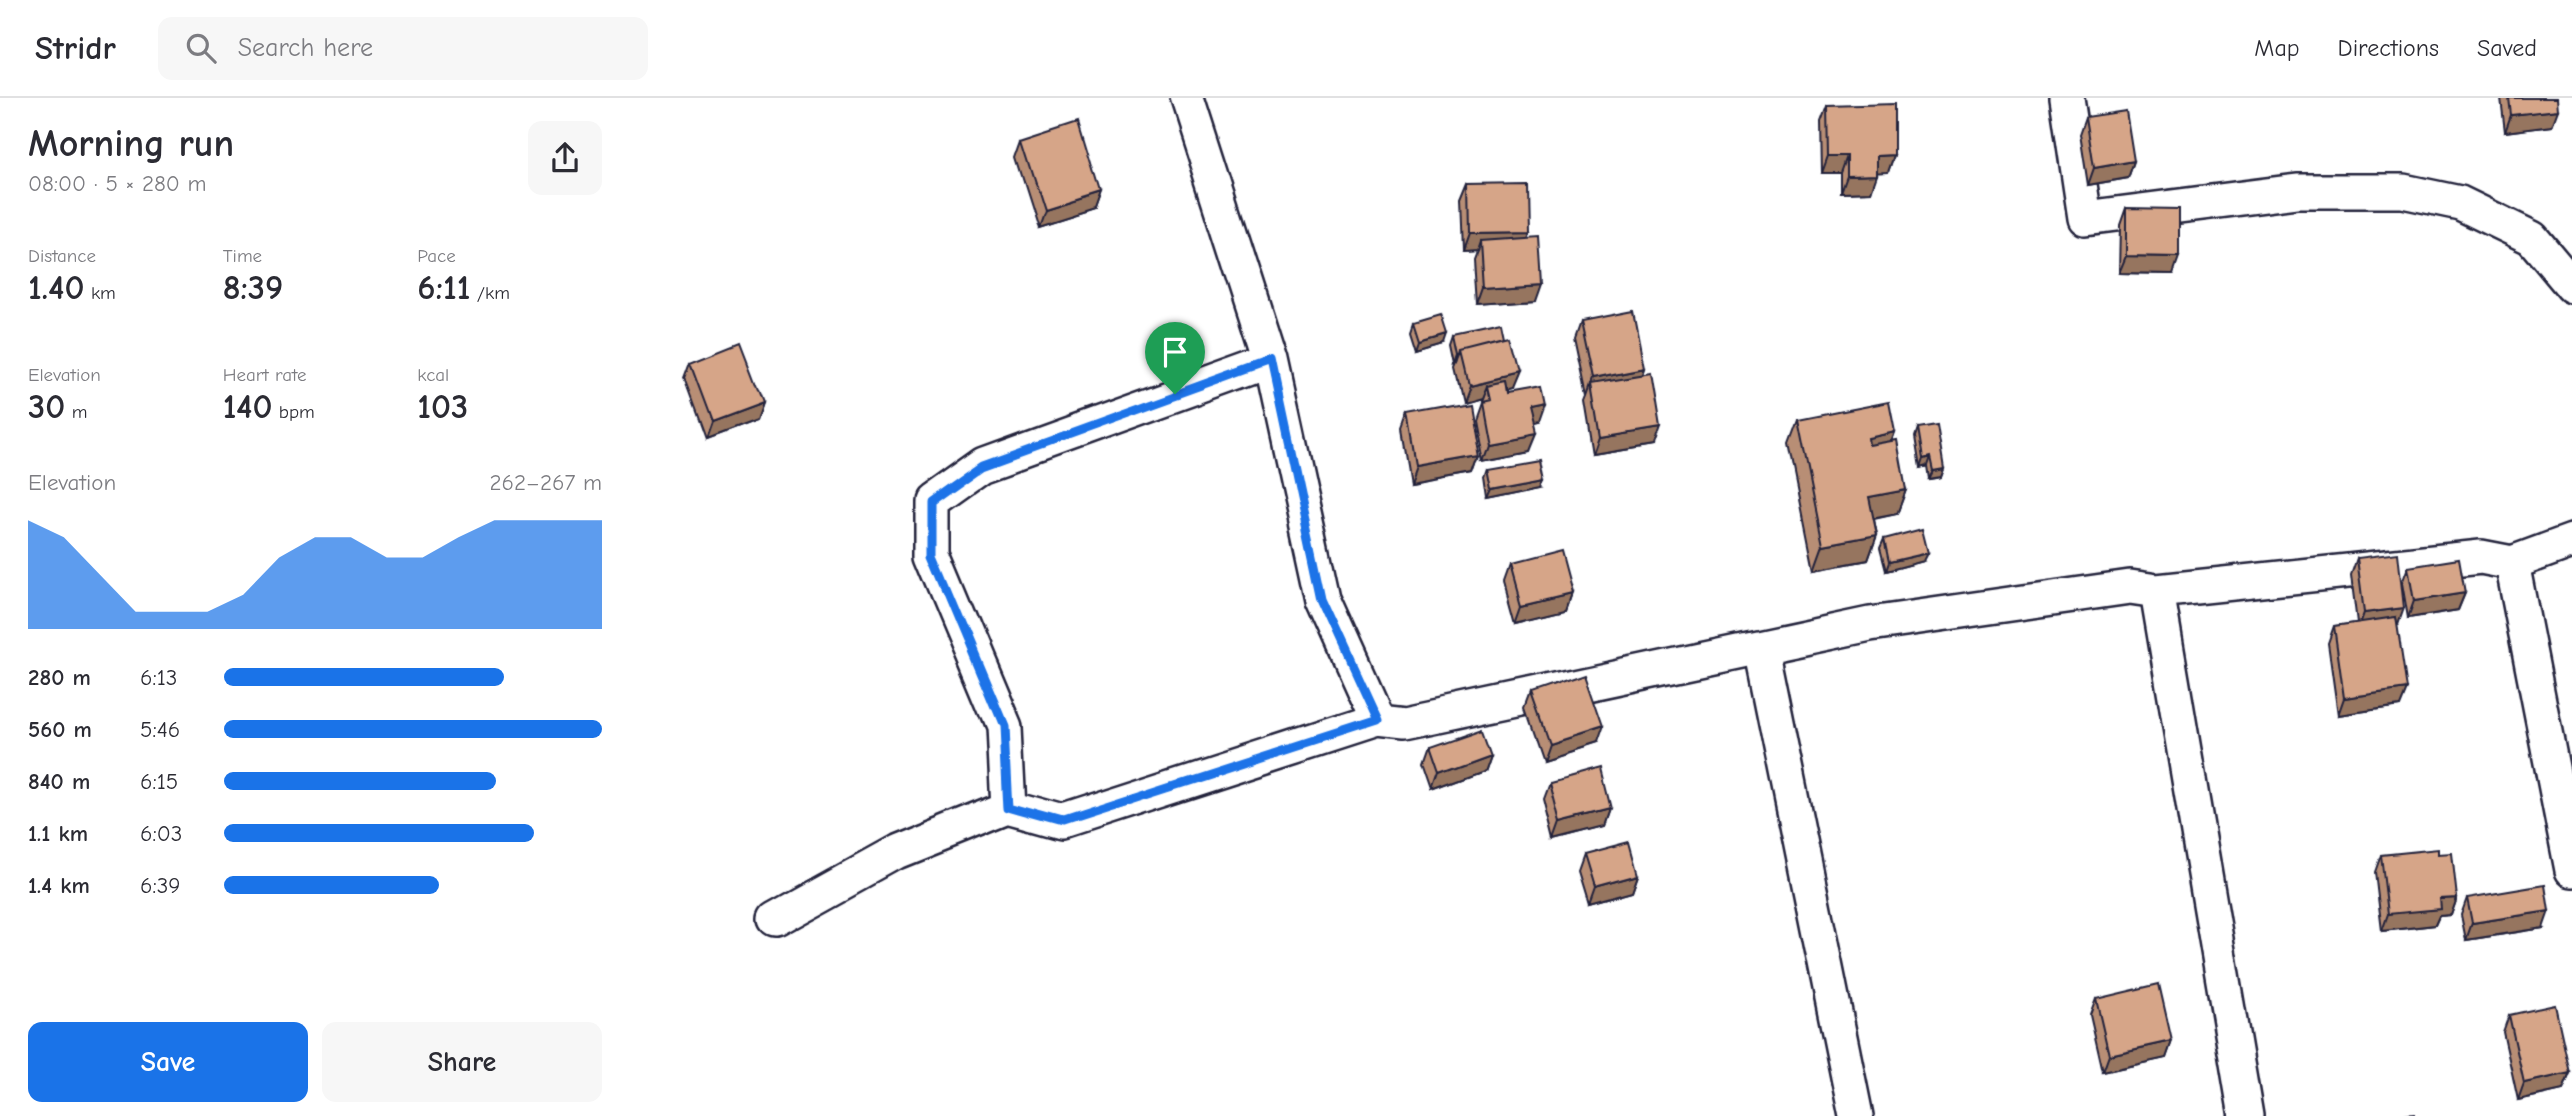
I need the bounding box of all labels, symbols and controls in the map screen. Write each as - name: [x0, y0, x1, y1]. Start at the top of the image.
- search box: [158, 17, 648, 80]
- text: Stridr: [35, 29, 116, 67]
- icon: search: [182, 29, 220, 67]
- text: Search here: [238, 33, 373, 63]
- text: Map: [2254, 34, 2300, 62]
- text: Directions: [2338, 34, 2439, 62]
- text: Saved: [2477, 34, 2537, 62]
- button: share: [528, 121, 602, 195]
- text: Morning run: [28, 122, 234, 166]
- text: 08:00 · 5 × 280 m: [28, 170, 207, 197]
- text: Distance: [28, 245, 96, 267]
- text: Time: [223, 245, 262, 267]
- text: Pace: [417, 245, 456, 267]
- text: 1.40: [28, 267, 85, 308]
- text: 8:39: [223, 267, 283, 308]
- text: 6:11: [417, 267, 470, 308]
- text: km: [85, 282, 116, 304]
- text: /km: [470, 282, 510, 304]
- pin: [1145, 322, 1205, 394]
- icon: arrive: [1156, 333, 1194, 371]
- text: Elevation: [28, 364, 101, 386]
- text: Heart rate: [223, 364, 306, 386]
- text: kcal: [417, 364, 449, 386]
- text: 30: [28, 386, 65, 427]
- text: 140: [223, 386, 273, 427]
- text: 103: [417, 386, 468, 427]
- text: m: [65, 401, 87, 423]
- text: bpm: [273, 401, 315, 423]
- text: Elevation: [28, 469, 116, 496]
- text: 262–267 m: [490, 469, 602, 496]
- text: 280 m: [28, 664, 91, 691]
- text: 6:13: [140, 664, 177, 691]
- text: 560 m: [28, 716, 92, 743]
- text: 5:46: [140, 716, 180, 743]
- text: 840 m: [28, 768, 90, 795]
- text: 6:15: [140, 768, 178, 795]
- text: 1.1 km: [28, 820, 88, 847]
- text: 6:03: [140, 820, 182, 847]
- text: 1.4 km: [28, 872, 90, 899]
- text: 6:39: [140, 872, 180, 899]
- button: Save: [28, 1022, 308, 1102]
- button: Share: [322, 1022, 602, 1102]

